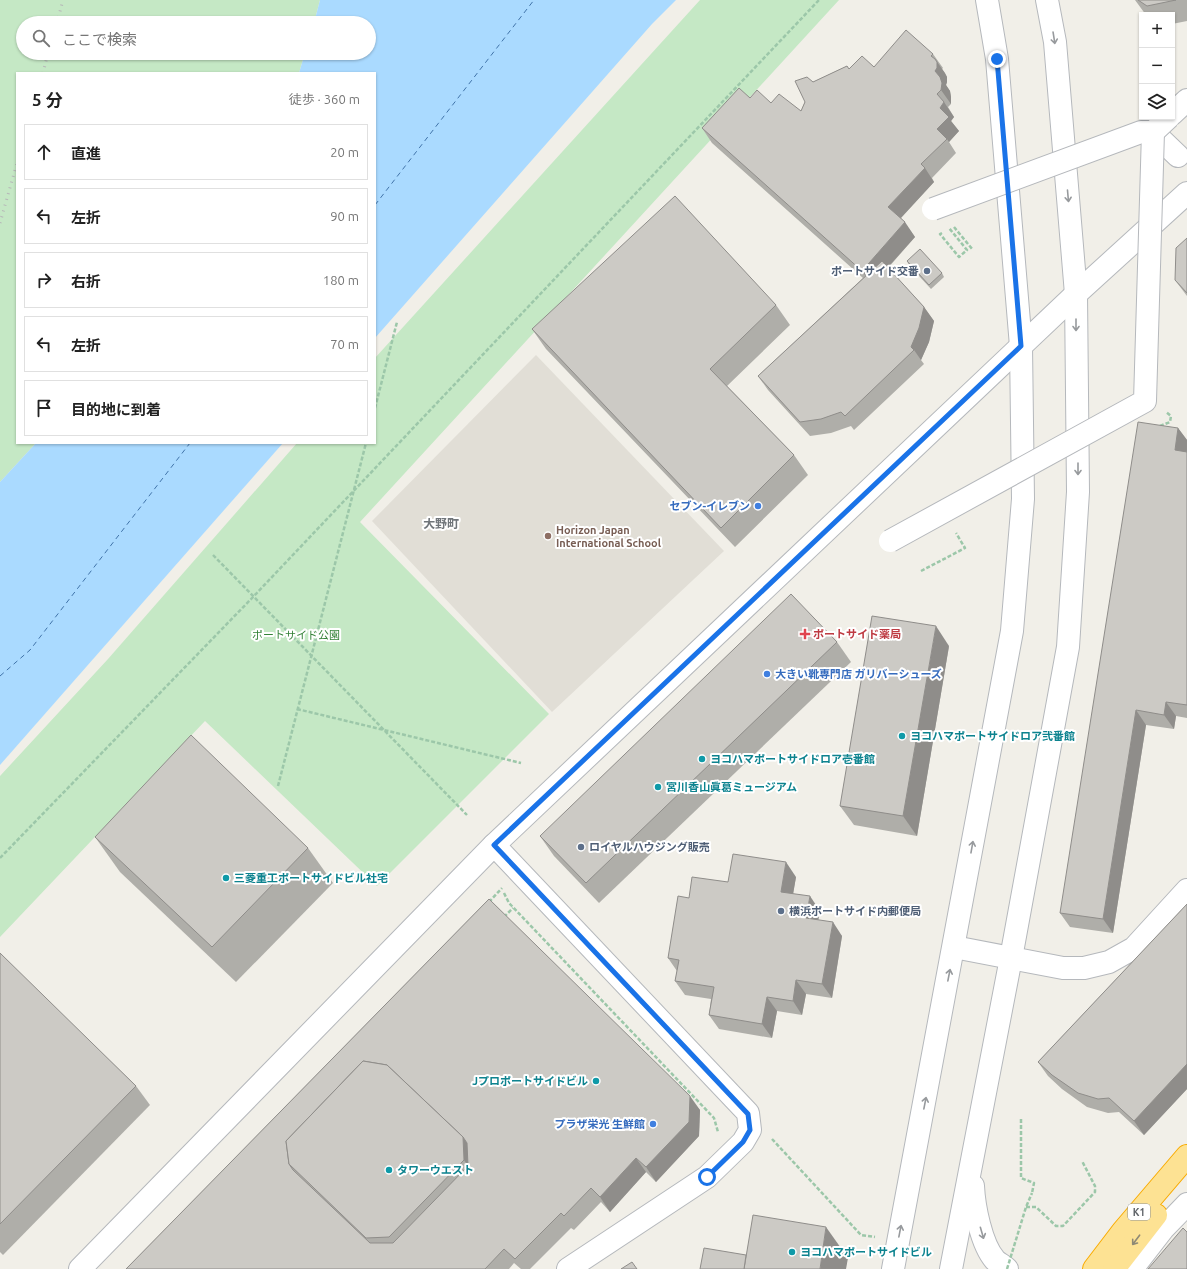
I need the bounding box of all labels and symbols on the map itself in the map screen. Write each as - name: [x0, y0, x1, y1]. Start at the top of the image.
- one-way arrow: [1051, 31, 1059, 44]
- route end: [988, 50, 1006, 68]
- one-way arrow: [1064, 189, 1072, 202]
- place label: ポートサイド交番: [831, 265, 919, 277]
- marker: ポートサイド交番: [922, 266, 932, 276]
- one-way arrow: [1072, 318, 1080, 331]
- one-way arrow: [1074, 462, 1082, 475]
- place label: セブン-イレブン: [669, 500, 750, 512]
- marker: セブン-イレブン: [753, 501, 763, 511]
- district label: 大野町: [423, 517, 459, 530]
- place label: Horizon Japan International School: [556, 524, 662, 549]
- marker: Horizon Japan International School: [543, 531, 553, 541]
- place label: ポートサイド薬局: [813, 628, 901, 640]
- park label: ポートサイド公園: [252, 629, 340, 641]
- marker: ポートサイド薬局: [800, 629, 810, 639]
- place label: 大きい靴専門店 ガリバーシューズ: [775, 668, 942, 680]
- marker: 大きい靴専門店 ガリバーシューズ: [762, 669, 772, 679]
- place label: ヨコハマポートサイドロア弐番館: [910, 730, 1075, 742]
- marker: ヨコハマポートサイドロア弐番館: [897, 731, 907, 741]
- place label: ヨコハマポートサイドロア壱番館: [710, 753, 875, 765]
- marker: ヨコハマポートサイドロア壱番館: [697, 754, 707, 764]
- place label: 宮川香山眞葛ミュージアム: [666, 781, 797, 793]
- marker: 宮川香山眞葛ミュージアム: [653, 782, 663, 792]
- place label: ロイヤルハウジング販売: [589, 841, 710, 853]
- one-way arrow: [969, 841, 977, 854]
- marker: ロイヤルハウジング販売: [576, 842, 586, 852]
- place label: 三菱重工ポートサイドビル社宅: [234, 872, 388, 884]
- marker: 三菱重工ポートサイドビル社宅: [221, 873, 231, 883]
- place label: 横浜ポートサイド内郵便局: [789, 905, 921, 917]
- marker: 横浜ポートサイド内郵便局: [776, 906, 786, 916]
- one-way arrow: [945, 969, 953, 982]
- place label: Jプロポートサイドビル: [472, 1075, 588, 1087]
- marker: Jプロポートサイドビル: [591, 1076, 601, 1086]
- one-way arrow: [921, 1097, 929, 1110]
- place label: プラザ栄光 生鮮館: [554, 1118, 645, 1130]
- marker: プラザ栄光 生鮮館: [648, 1119, 658, 1129]
- place label: タワーウエスト: [397, 1164, 474, 1176]
- marker: タワーウエスト: [384, 1165, 394, 1175]
- route start: [698, 1168, 716, 1186]
- road number: K1: [1128, 1204, 1150, 1220]
- one-way arrow: [897, 1225, 905, 1238]
- one-way arrow: [979, 1226, 986, 1239]
- one-way arrow: [1131, 1234, 1140, 1245]
- place label: ヨコハマポートサイドビル: [800, 1246, 932, 1258]
- marker: ヨコハマポートサイドビル: [787, 1247, 797, 1257]

